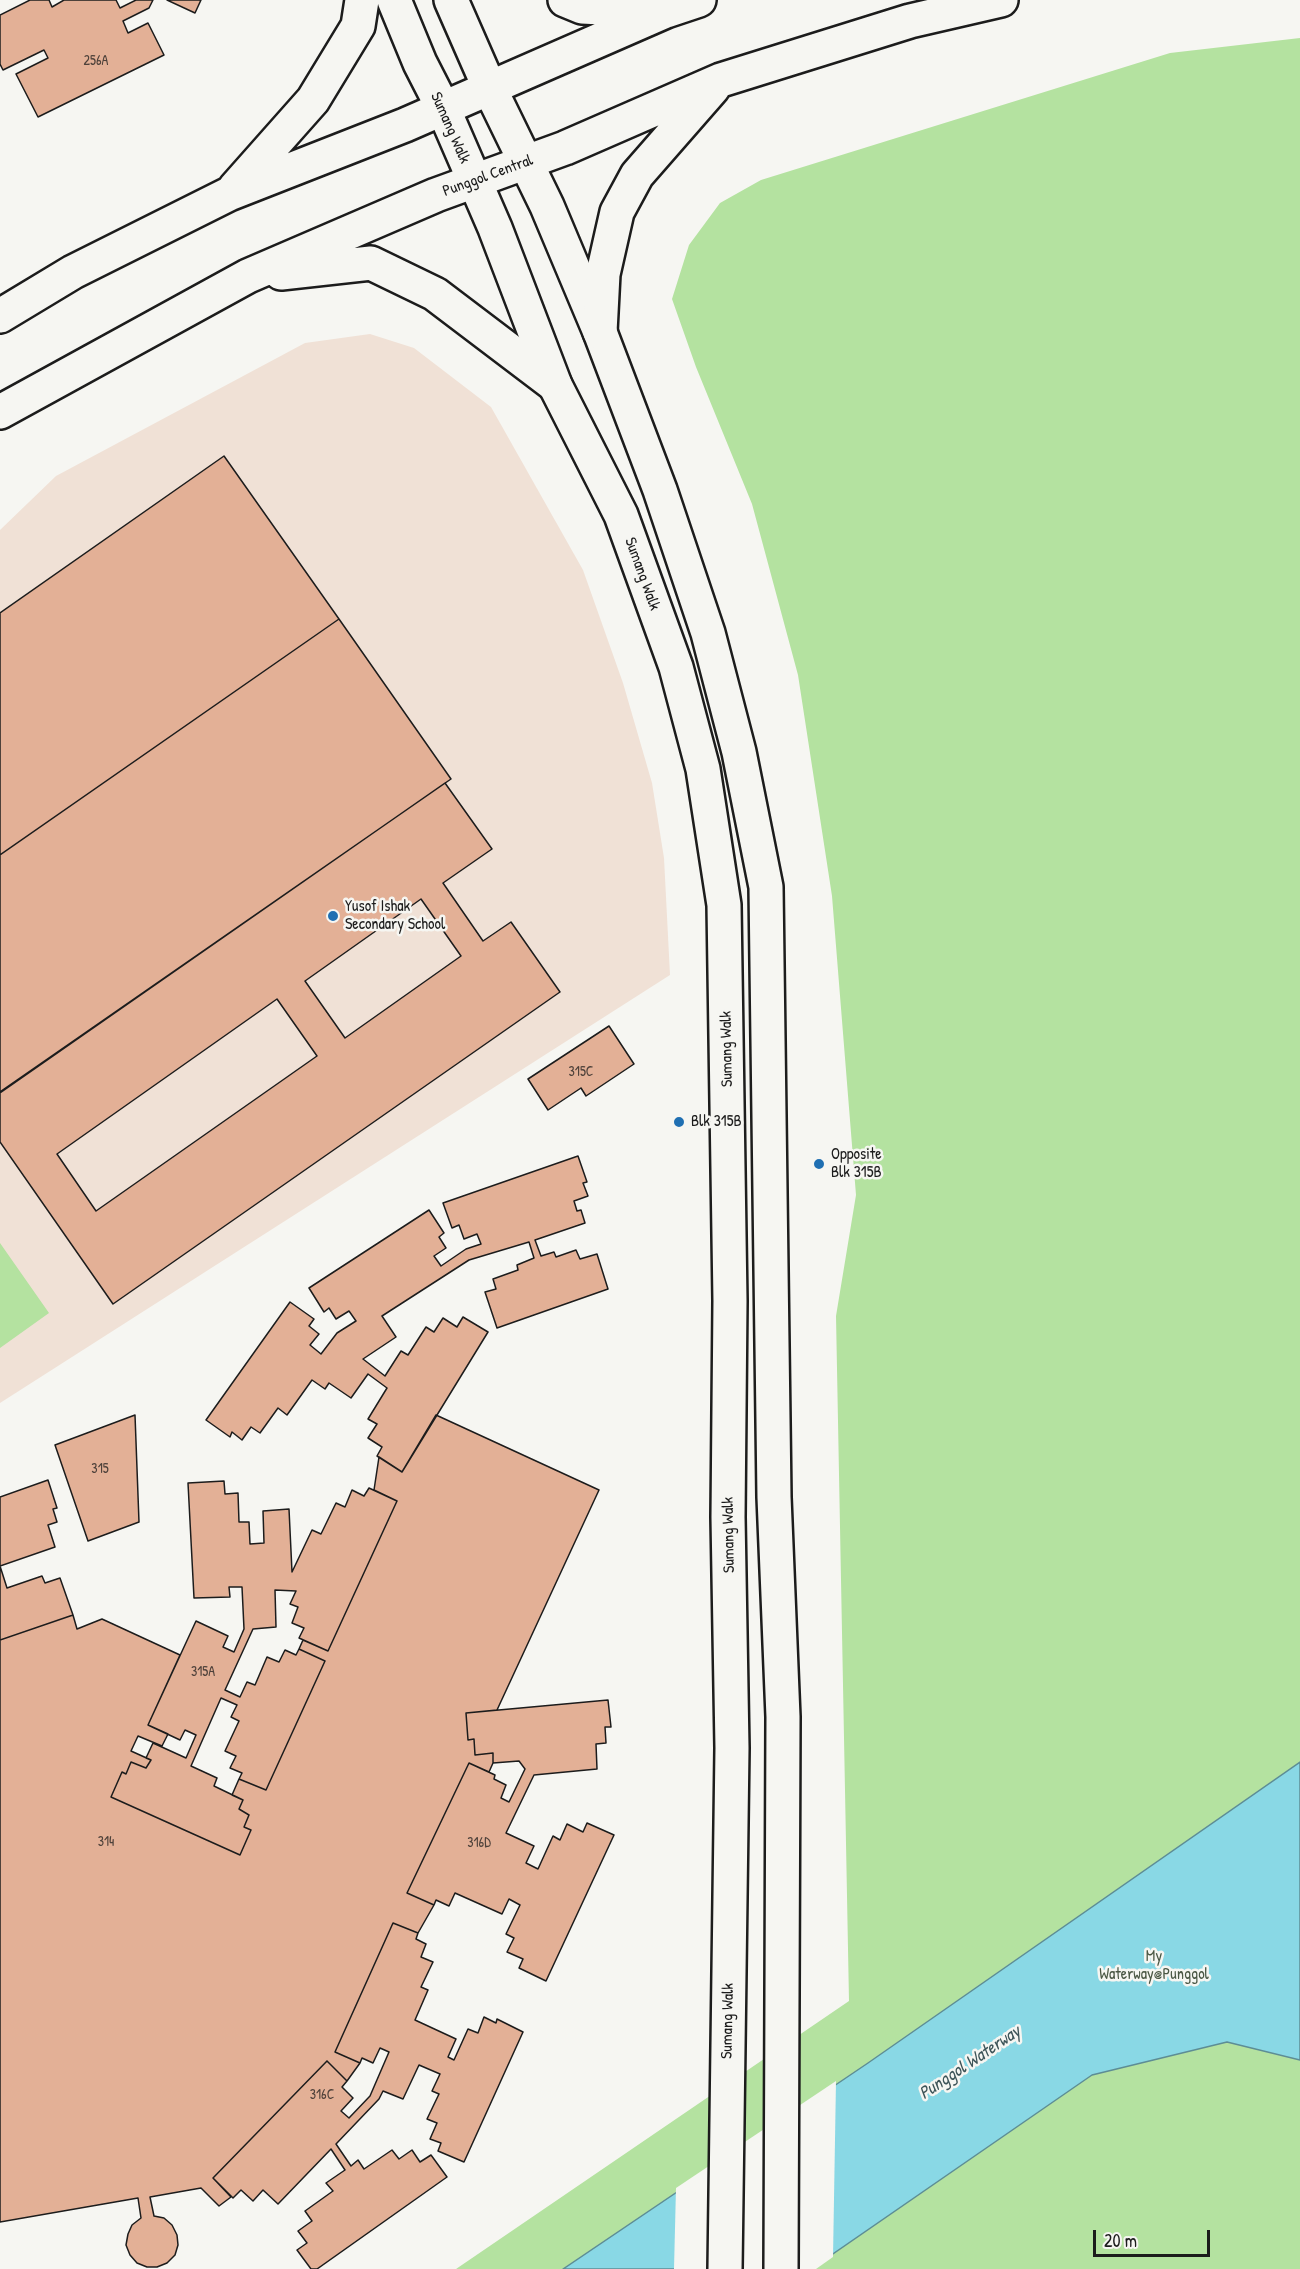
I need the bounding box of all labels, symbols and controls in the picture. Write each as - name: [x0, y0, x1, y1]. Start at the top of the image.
- house number: 256A: [84, 53, 108, 69]
- street label: Sumang Walk: [426, 89, 474, 167]
- street label: Punggol Central: [440, 151, 536, 201]
- street label: Sumang Walk: [620, 535, 664, 613]
- place label: Yusof Ishak Secondary School: [345, 897, 445, 935]
- marker: Yusof Ishak Secondary School: [326, 909, 340, 923]
- street label: Sumang Walk: [717, 1011, 737, 1087]
- house number: 315C: [569, 1064, 593, 1080]
- place label: Blk 315B: [691, 1112, 742, 1132]
- marker: Blk 315B: [672, 1115, 686, 1129]
- place label: Opposite Blk 315B: [831, 1145, 882, 1183]
- marker: Opposite Blk 315B: [812, 1157, 826, 1171]
- house number: 315: [91, 1461, 109, 1477]
- street label: Sumang Walk: [719, 1497, 739, 1573]
- house number: 315A: [191, 1664, 215, 1680]
- house number: 314: [98, 1834, 114, 1850]
- house number: 316D: [467, 1835, 491, 1851]
- park label: My Waterway@Punggol: [1099, 1947, 1209, 1985]
- street label: Sumang Walk: [718, 1983, 738, 2059]
- water label: Punggol Waterway: [915, 2021, 1025, 2105]
- house number: 316C: [310, 2087, 334, 2103]
- scale bar: [1096, 2218, 1213, 2256]
- text: 20 m: [1104, 2228, 1137, 2253]

